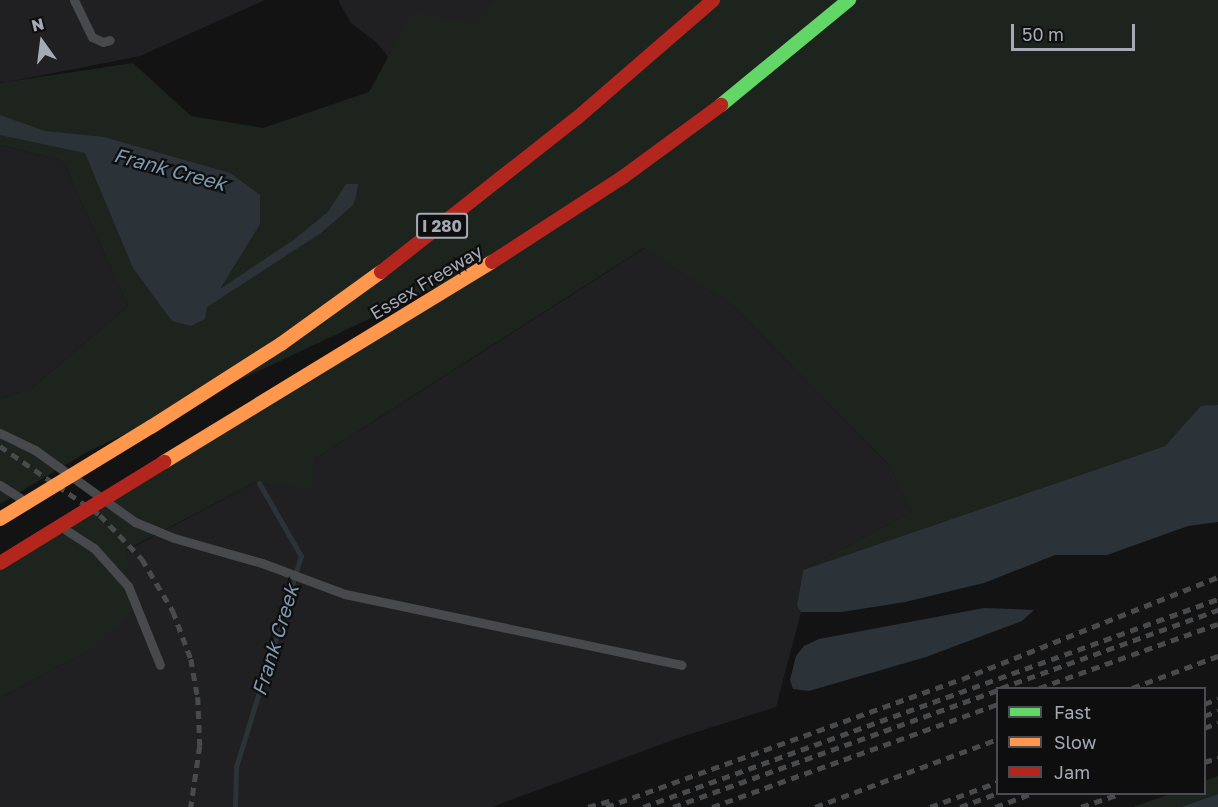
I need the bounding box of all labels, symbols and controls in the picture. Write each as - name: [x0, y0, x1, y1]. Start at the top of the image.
- north arrow: [12, 12, 72, 72]
- scale bar: [1014, 12, 1138, 50]
- text: N: [29, 13, 46, 36]
- text: 50 m: [1022, 23, 1064, 45]
- water label: Frank Creek: [111, 143, 229, 195]
- road number: I 280: [415, 213, 469, 239]
- street label: Essex Freeway: [366, 240, 486, 324]
- water label: Frank Creek: [247, 581, 303, 699]
- legend: [996, 687, 1206, 795]
- text: Fast: [1054, 701, 1091, 723]
- text: Slow: [1054, 731, 1096, 753]
- text: Jam: [1054, 761, 1090, 783]

